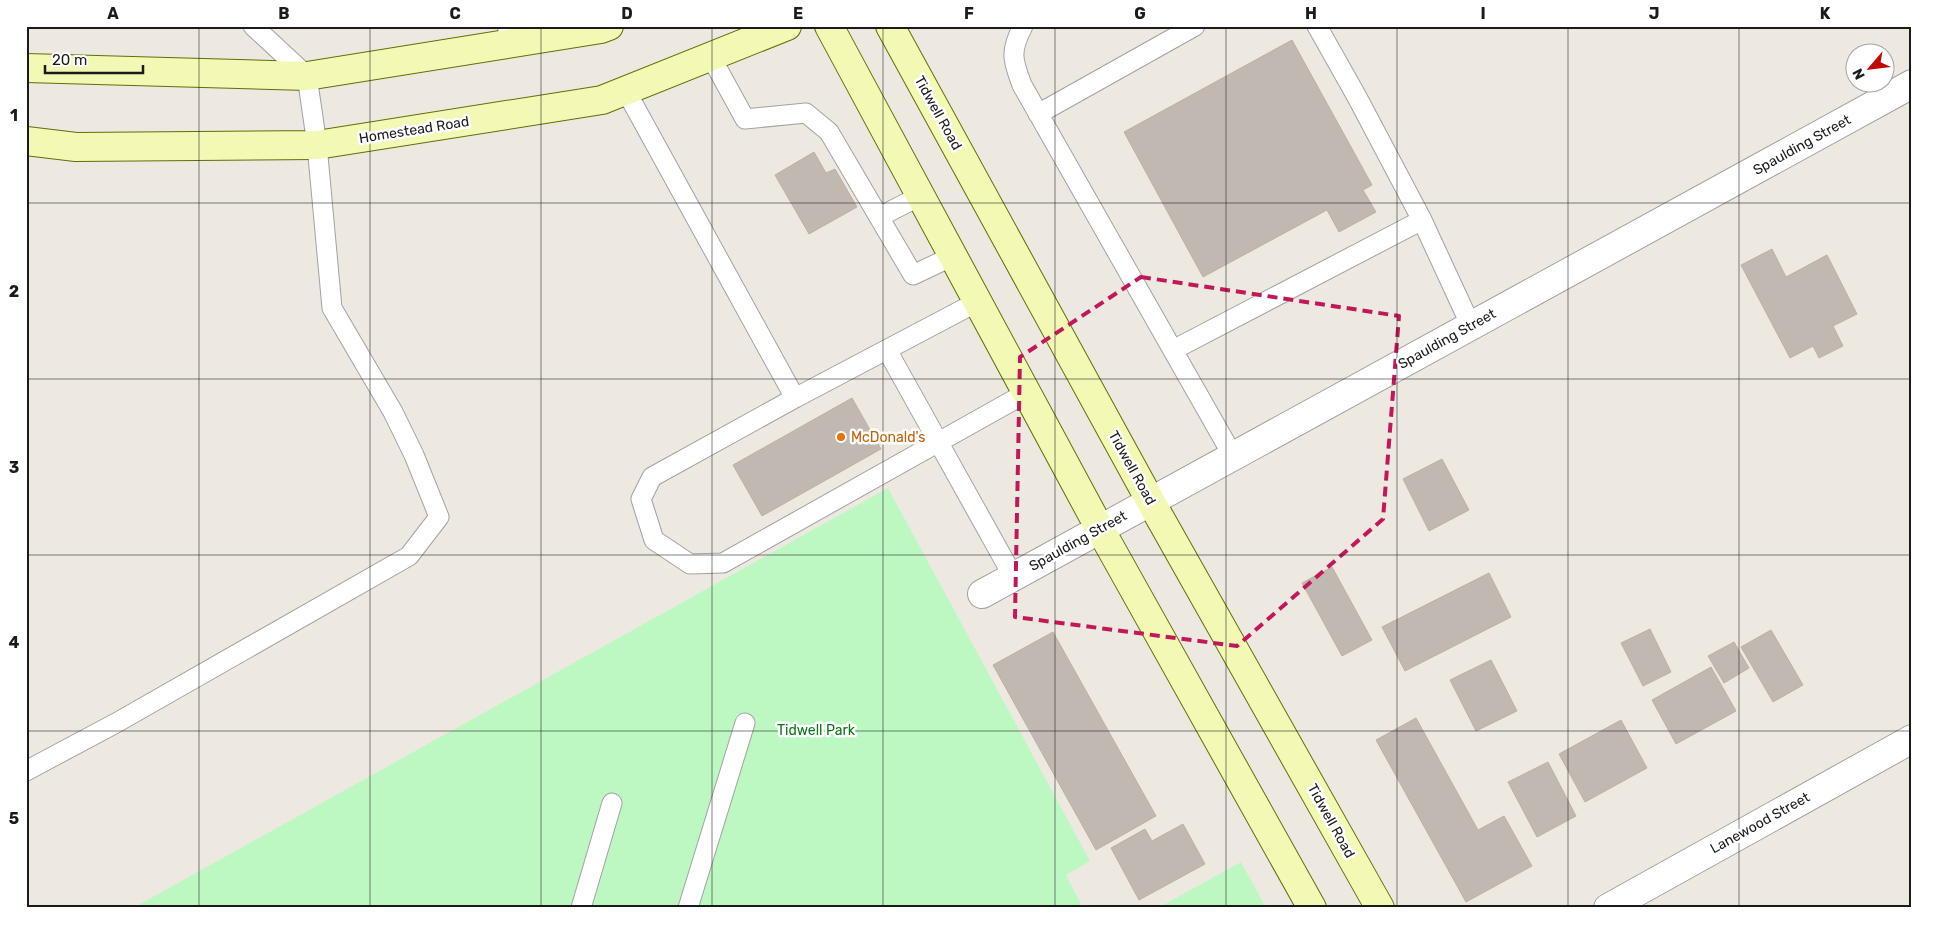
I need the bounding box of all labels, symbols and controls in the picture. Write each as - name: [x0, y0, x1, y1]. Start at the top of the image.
- text: A: [107, 4, 119, 23]
- text: B: [278, 4, 290, 23]
- text: C: [449, 4, 461, 23]
- text: D: [621, 4, 633, 23]
- text: E: [793, 4, 803, 23]
- text: F: [964, 4, 974, 23]
- text: G: [1134, 4, 1146, 23]
- text: H: [1305, 4, 1317, 23]
- text: I: [1480, 4, 1486, 23]
- text: J: [1649, 4, 1659, 23]
- text: K: [1820, 4, 1831, 23]
- scale bar: [45, 42, 142, 74]
- north arrow: [1846, 42, 1896, 92]
- text: 20 m: [52, 51, 87, 69]
- text: N: [1849, 65, 1869, 82]
- street label: Tidwell Road: [911, 73, 965, 153]
- text: 1: [10, 106, 18, 125]
- street label: Spaulding Street: [1750, 111, 1854, 179]
- street label: Homestead Road: [358, 113, 470, 147]
- text: 2: [9, 282, 19, 301]
- street label: Spaulding Street: [1395, 305, 1499, 373]
- street label: Tidwell Road: [1105, 428, 1159, 508]
- place label: McDonald's: [851, 429, 925, 446]
- marker: McDonald's: [835, 431, 847, 443]
- text: 3: [9, 458, 19, 477]
- street label: Spaulding Street: [1026, 507, 1130, 575]
- text: 4: [9, 633, 20, 652]
- park label: Tidwell Park: [777, 722, 856, 739]
- street label: Tidwell Road: [1304, 781, 1358, 861]
- street label: Lanewood Street: [1707, 788, 1813, 857]
- text: 5: [9, 809, 19, 828]

